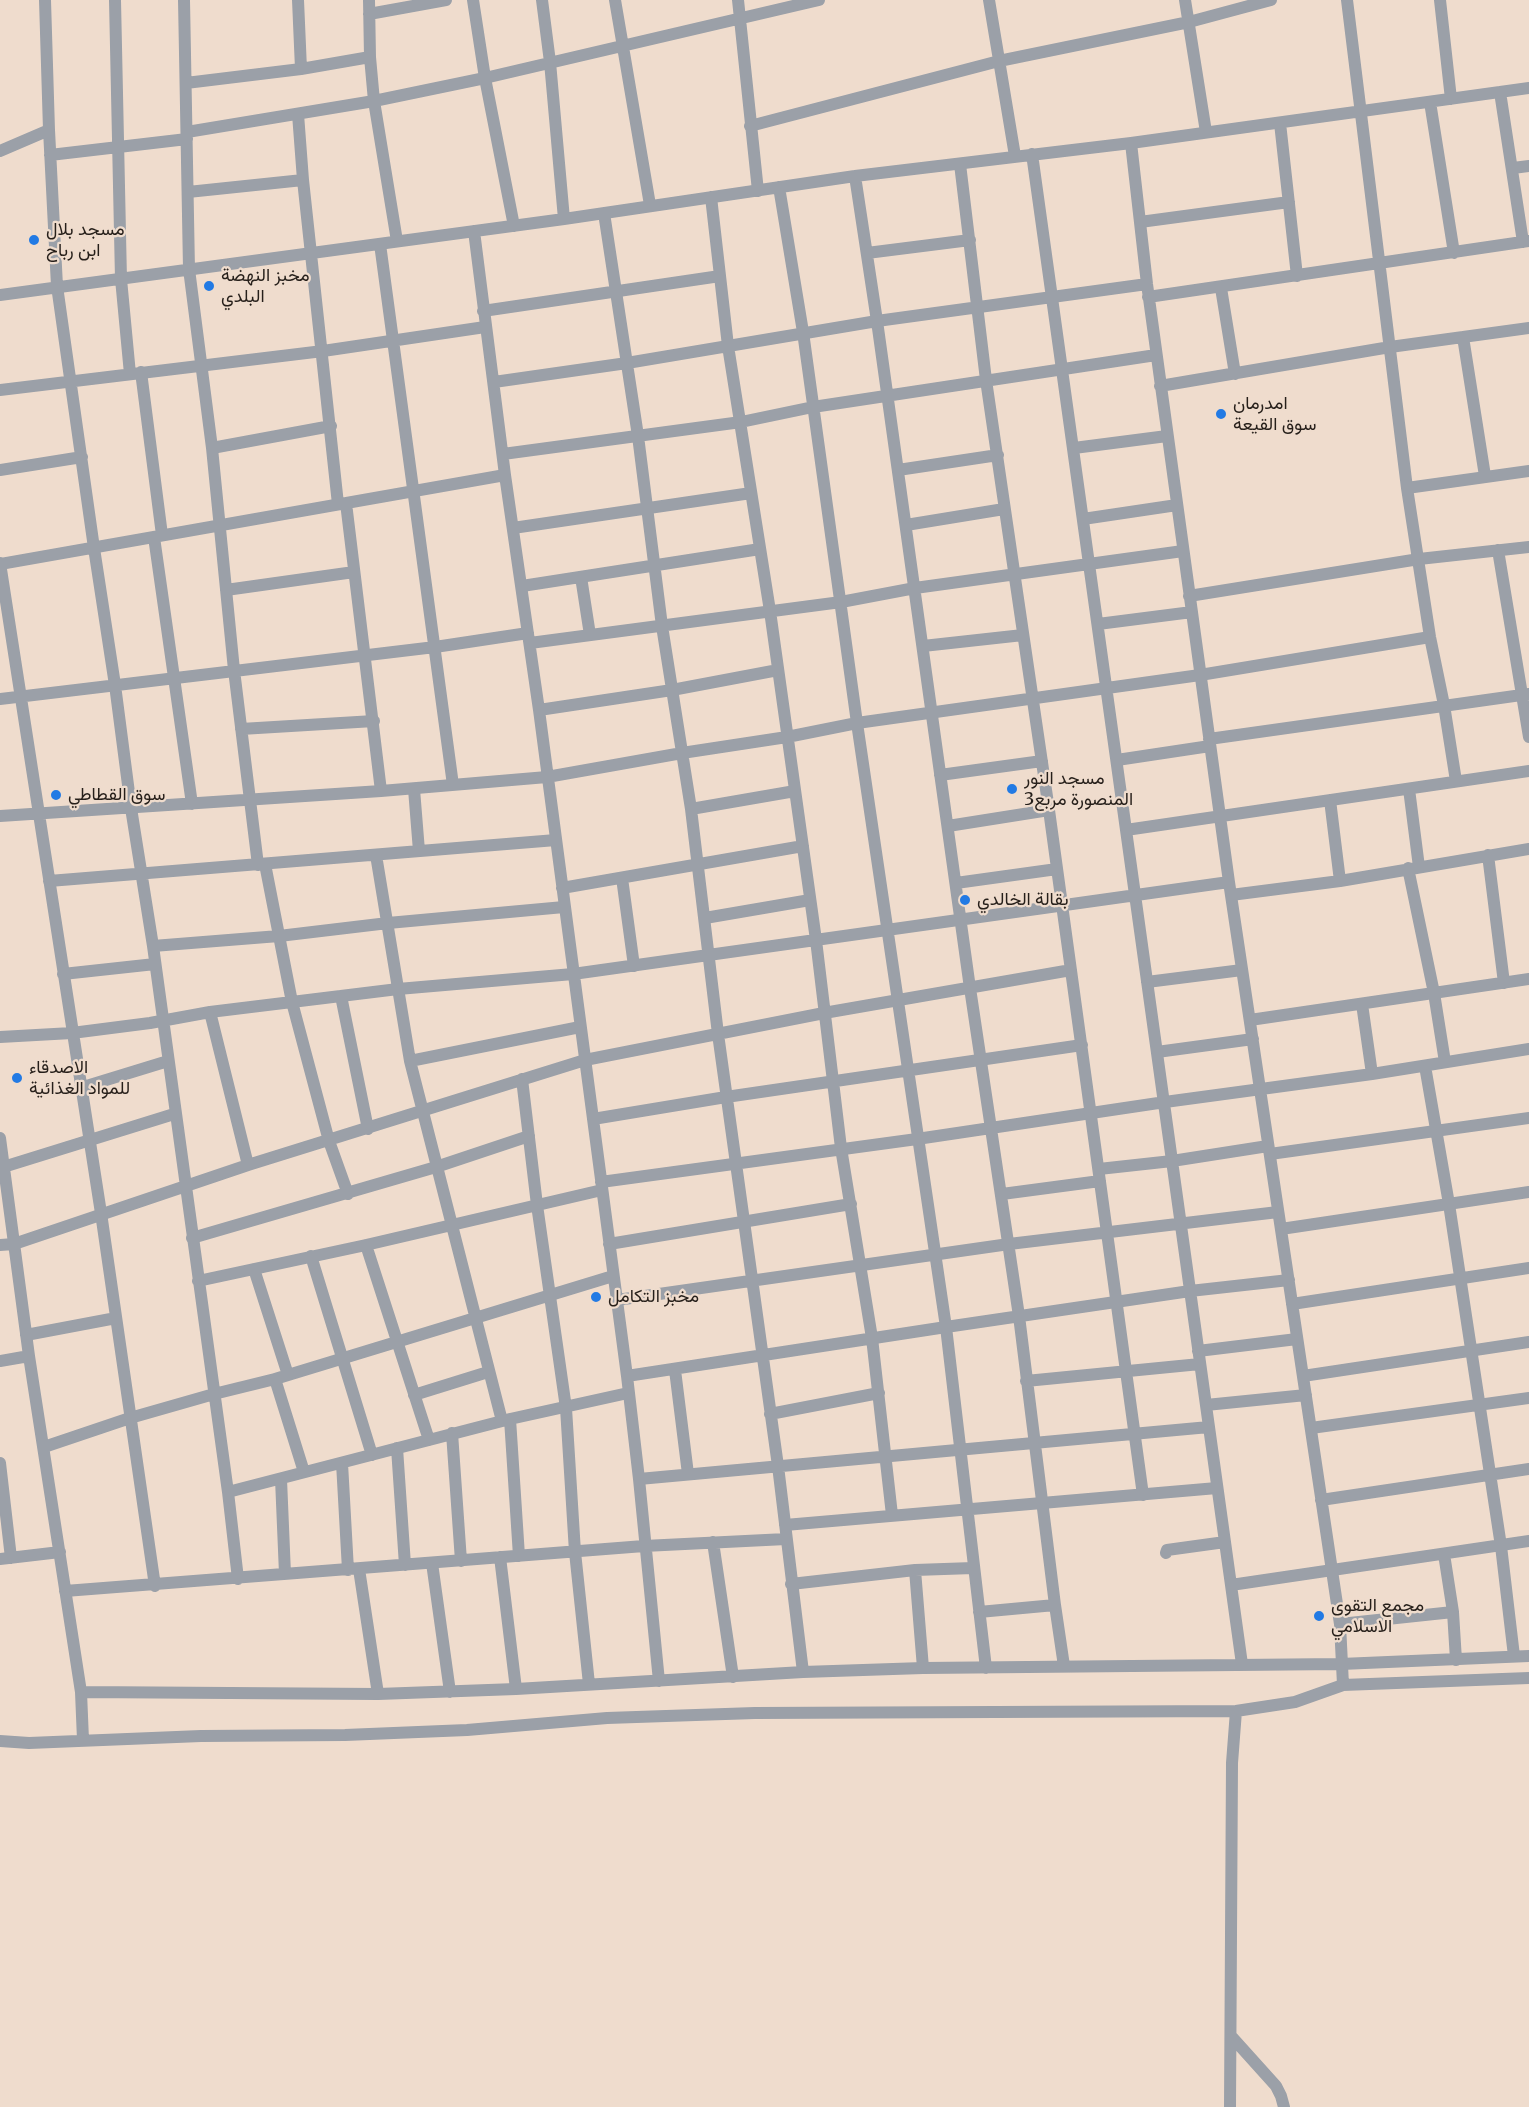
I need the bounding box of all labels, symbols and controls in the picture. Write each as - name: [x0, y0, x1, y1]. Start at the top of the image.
- place label: مسجد بلال ابن رباح: [46, 219, 125, 262]
- marker: مسجد بلال ابن رباح: [27, 233, 41, 247]
- place label: مخبز النهضة البلدي: [221, 265, 310, 308]
- marker: مخبز النهضة البلدي: [202, 279, 216, 293]
- place label: امدرمان سوق القيعة: [1233, 393, 1316, 436]
- marker: امدرمان سوق القيعة: [1214, 407, 1228, 421]
- place label: مسجد النور المنصورة مربع3: [1024, 768, 1133, 810]
- marker: مسجد النور المنصورة مربع3: [1005, 782, 1019, 796]
- place label: سوق القطاطي: [68, 784, 166, 806]
- marker: سوق القطاطي: [49, 788, 63, 802]
- place label: بقالة الخالدي: [977, 889, 1069, 911]
- marker: بقالة الخالدي: [958, 893, 972, 907]
- place label: الاصدقاء للمواد الغذائية: [29, 1057, 130, 1100]
- marker: الاصدقاء للمواد الغذائية: [10, 1071, 24, 1085]
- place label: مخبز التكامل: [608, 1286, 699, 1308]
- marker: مخبز التكامل: [589, 1290, 603, 1304]
- place label: مجمع التقوى الاسلامي: [1331, 1595, 1424, 1638]
- marker: مجمع التقوى الاسلامي: [1312, 1609, 1326, 1623]

